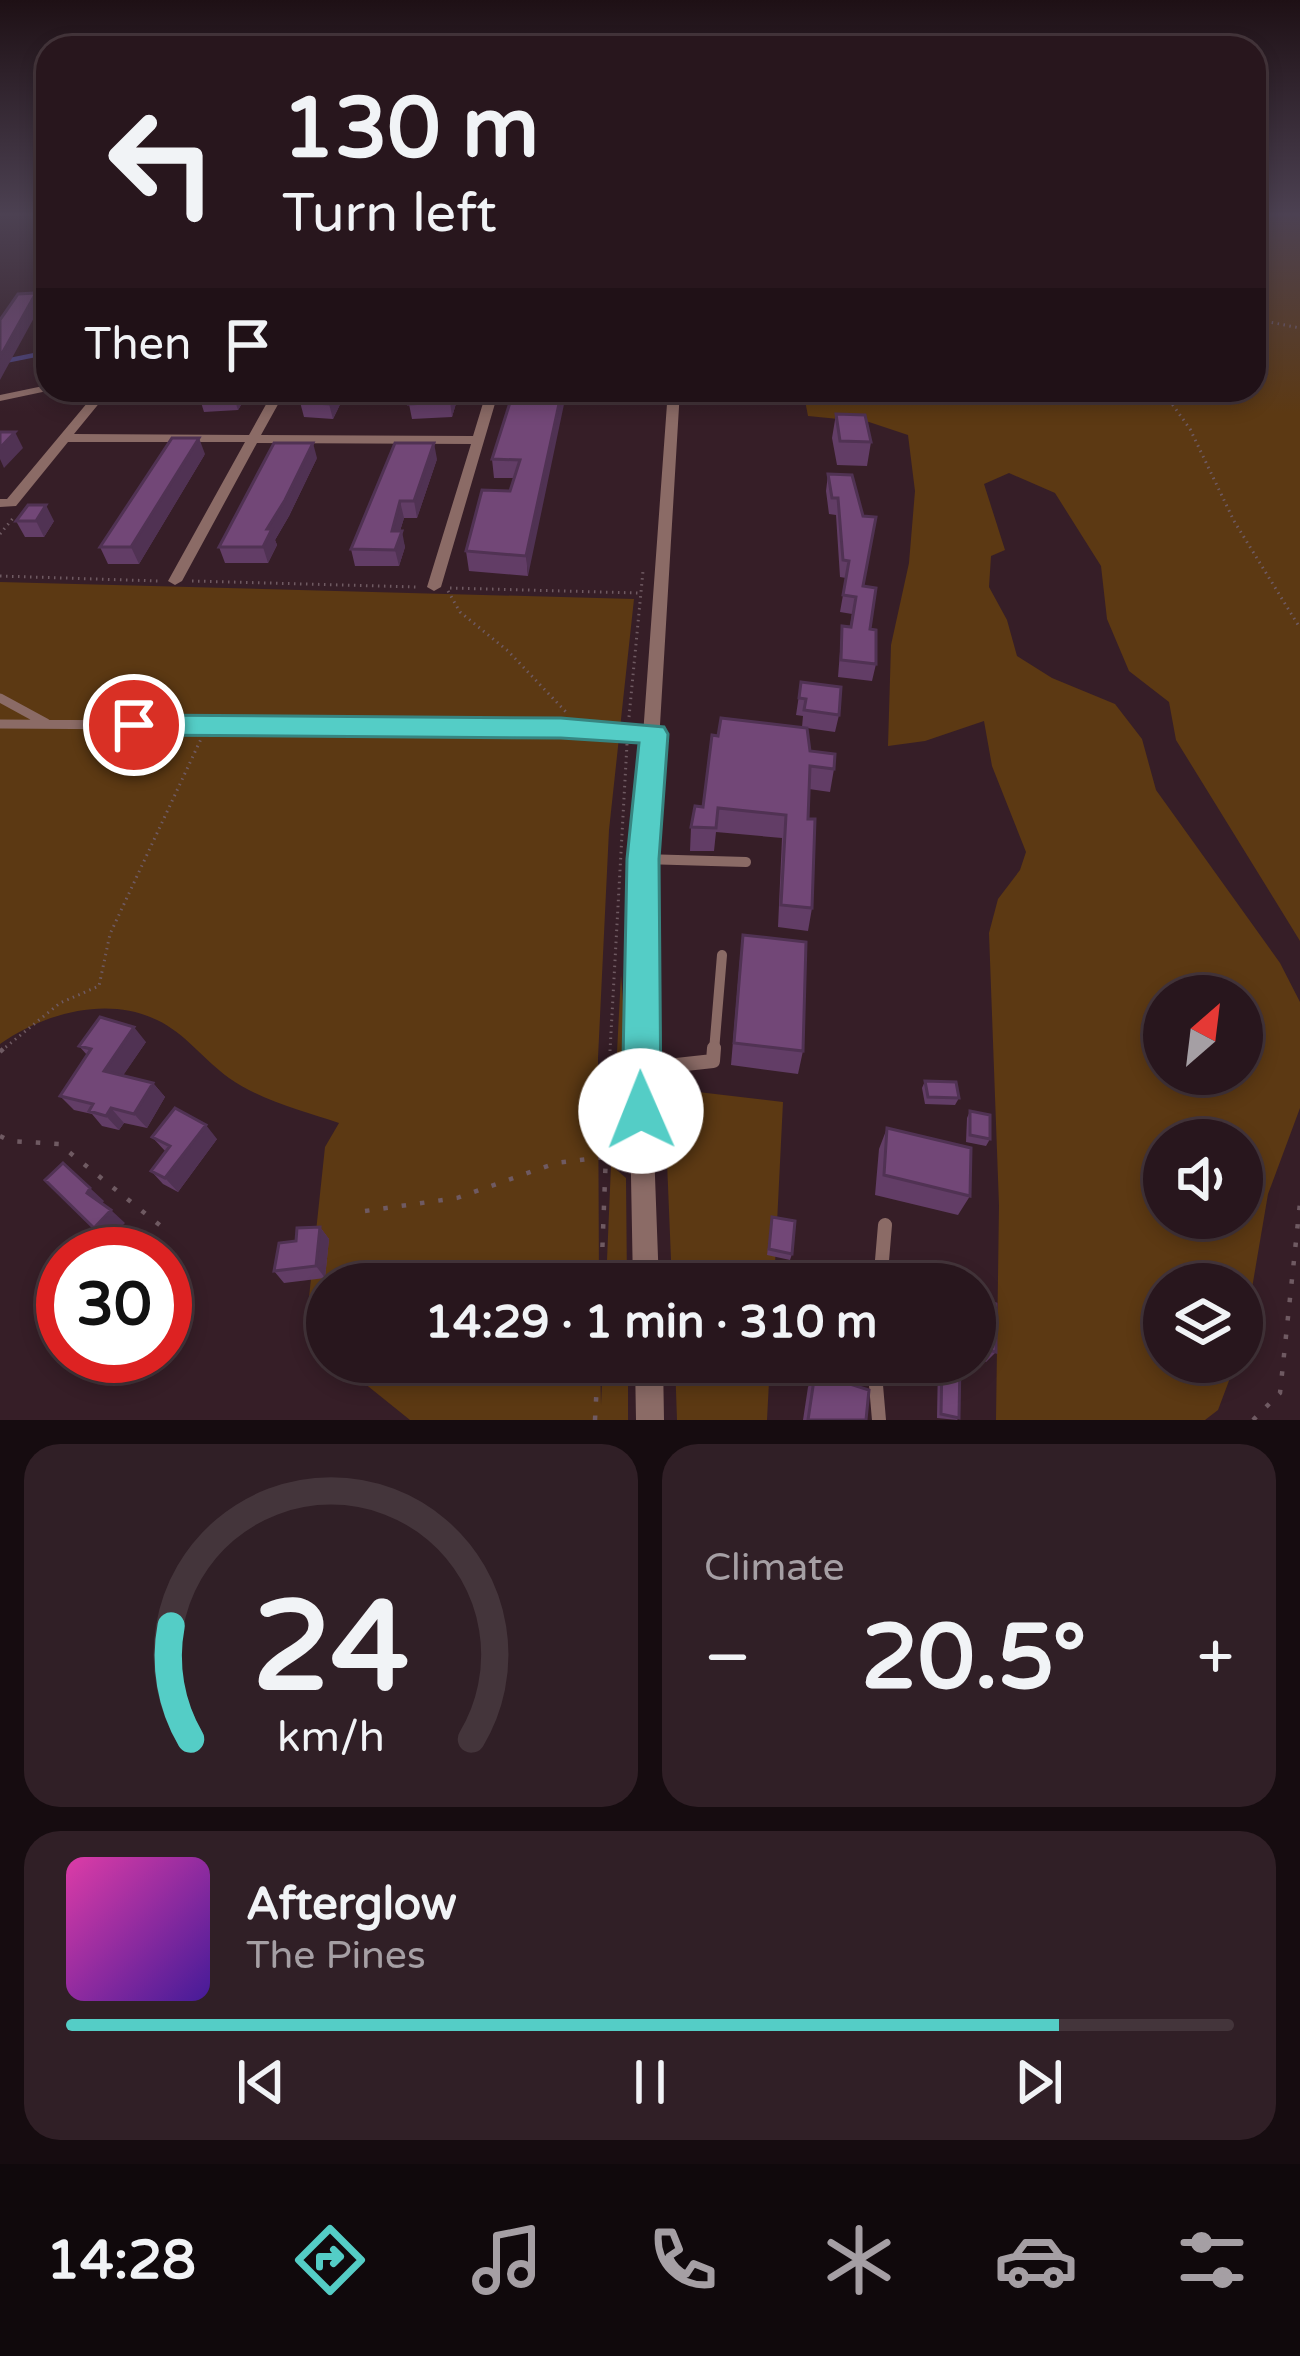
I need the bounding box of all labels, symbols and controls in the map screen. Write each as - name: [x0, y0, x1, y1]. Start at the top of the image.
- text: 130 m: [282, 79, 539, 180]
- icon: left: [84, 84, 240, 240]
- text: Turn left: [282, 181, 497, 246]
- icon: arrive: [215, 312, 281, 378]
- text: Then: [84, 318, 191, 372]
- pin: [83, 674, 185, 776]
- icon: arrive: [101, 692, 167, 758]
- north arrow: [1143, 975, 1263, 1095]
- map controls: [1143, 975, 1263, 1383]
- position arrow: [578, 1048, 704, 1174]
- button: sound: [1143, 1119, 1263, 1239]
- speed limit sign: 30: [36, 1227, 192, 1383]
- button: layers: [1143, 1263, 1263, 1383]
- text: 14:29 · 1 min · 310 m: [425, 1296, 877, 1350]
- text: Climate: [704, 1544, 844, 1591]
- text: 24: [253, 1573, 409, 1724]
- text: 20.5°: [861, 1604, 1087, 1713]
- text: −: [704, 1618, 751, 1698]
- text: +: [1197, 1618, 1234, 1698]
- text: km/h: [277, 1711, 385, 1762]
- text: Afterglow: [246, 1878, 457, 1932]
- text: The Pines: [246, 1932, 426, 1979]
- icon: previous: [228, 2049, 294, 2115]
- icon: pause: [617, 2049, 683, 2115]
- icon: next: [1006, 2049, 1072, 2115]
- icon: directions: [288, 2218, 372, 2302]
- icon: music: [465, 2218, 549, 2302]
- icon: phone: [641, 2218, 725, 2302]
- icon: climate: [817, 2218, 901, 2302]
- icon: car: [994, 2218, 1078, 2302]
- icon: filters: [1170, 2218, 1254, 2302]
- text: 14:28: [46, 2228, 196, 2293]

